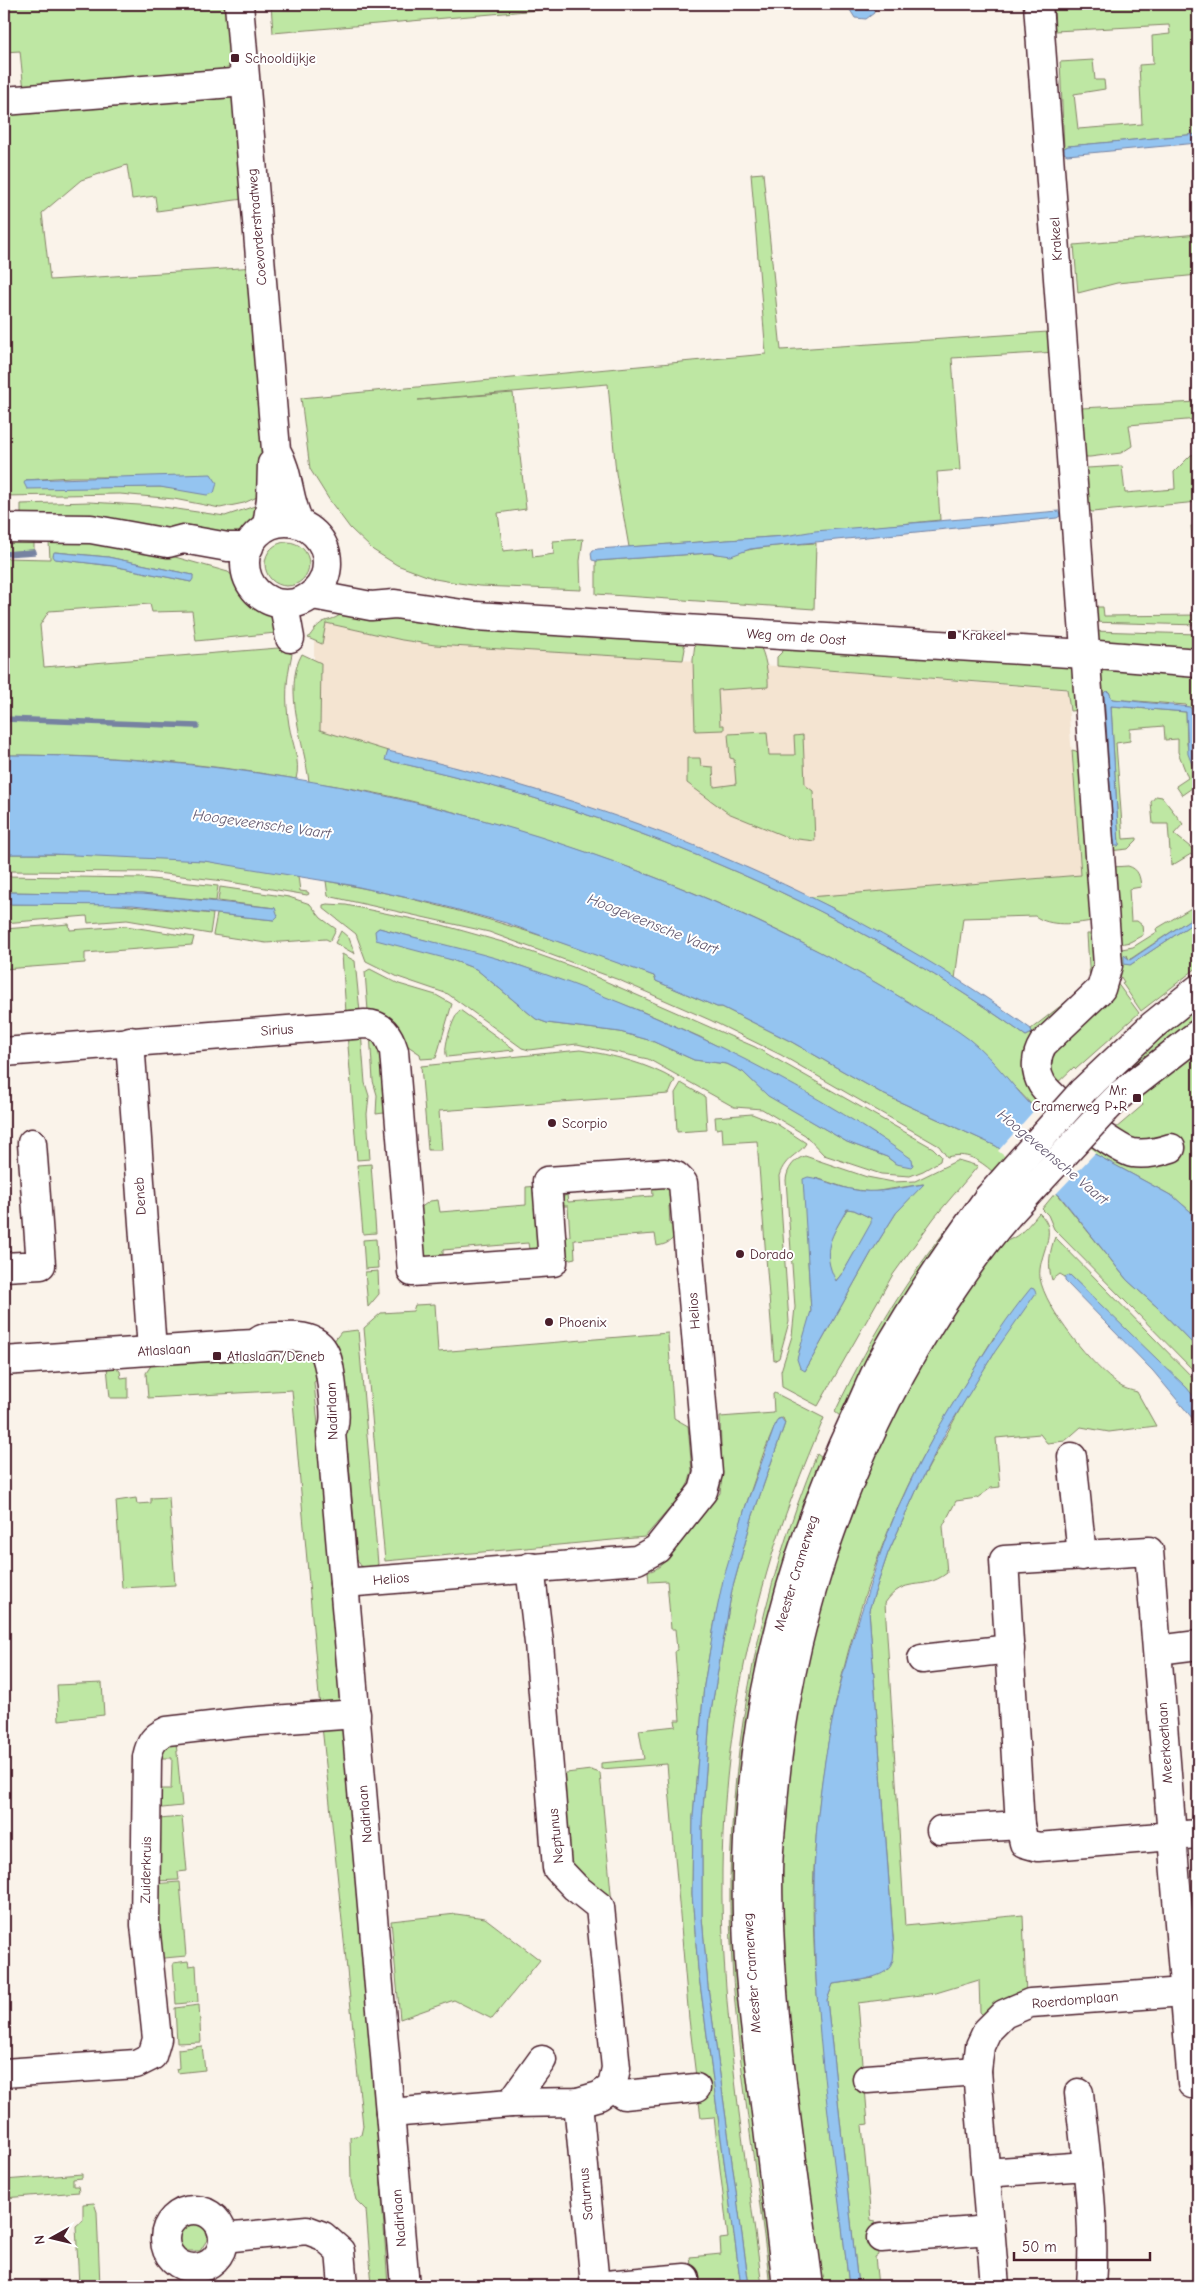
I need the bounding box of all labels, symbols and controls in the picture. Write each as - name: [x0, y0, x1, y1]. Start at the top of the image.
- place label: Schooldijkje: [245, 50, 316, 67]
- marker: Schooldijkje: [229, 52, 241, 64]
- street label: Coevorderstraatweg: [243, 168, 271, 286]
- street label: Krakeel: [1046, 216, 1066, 262]
- street label: Weg om de Oost: [746, 625, 847, 649]
- place label: Krakeel: [962, 627, 1006, 644]
- marker: Krakeel: [946, 629, 958, 641]
- water label: Hoogeveensche Vaart: [192, 805, 334, 843]
- water label: Hoogeveensche Vaart: [585, 890, 722, 959]
- street label: Sirius: [260, 1020, 294, 1040]
- place label: Mr. Cramerweg P+R: [1032, 1082, 1127, 1115]
- marker: Mr. Cramerweg P+R: [1131, 1092, 1143, 1104]
- water label: Hoogeveensche Vaart: [994, 1105, 1113, 1210]
- place label: Scorpio: [562, 1115, 607, 1132]
- marker: Scorpio: [546, 1117, 558, 1129]
- street label: Deneb: [130, 1176, 150, 1216]
- place label: Dorado: [750, 1246, 794, 1263]
- marker: Dorado: [734, 1248, 746, 1260]
- street label: Helios: [684, 1292, 704, 1330]
- place label: Phoenix: [559, 1314, 607, 1331]
- marker: Phoenix: [543, 1316, 555, 1328]
- street label: Atlaslaan: [137, 1340, 191, 1360]
- place label: Atlaslaan/Deneb: [227, 1348, 325, 1365]
- marker: Atlaslaan/Deneb: [211, 1350, 223, 1362]
- street label: Nadirlaan: [322, 1382, 342, 1440]
- street label: Meester Cramerweg: [770, 1513, 822, 1633]
- street label: Helios: [372, 1569, 410, 1589]
- street label: Meerkoetlaan: [1154, 1702, 1176, 1784]
- street label: Nadirlaan: [354, 1784, 376, 1844]
- street label: Neptunus: [545, 1807, 567, 1864]
- street label: Zuiderkruis: [137, 1836, 155, 1904]
- street label: Meester Cramerweg: [739, 1912, 765, 2034]
- street label: Roerdomplaan: [1031, 1988, 1119, 2012]
- street label: Saturnus: [575, 2167, 597, 2221]
- street label: Nadirlaan: [388, 2188, 410, 2248]
- north arrow: [28, 2212, 78, 2262]
- scale bar: [1014, 2230, 1151, 2262]
- text: N: [31, 2234, 49, 2245]
- text: 50 m: [1022, 2238, 1057, 2256]

